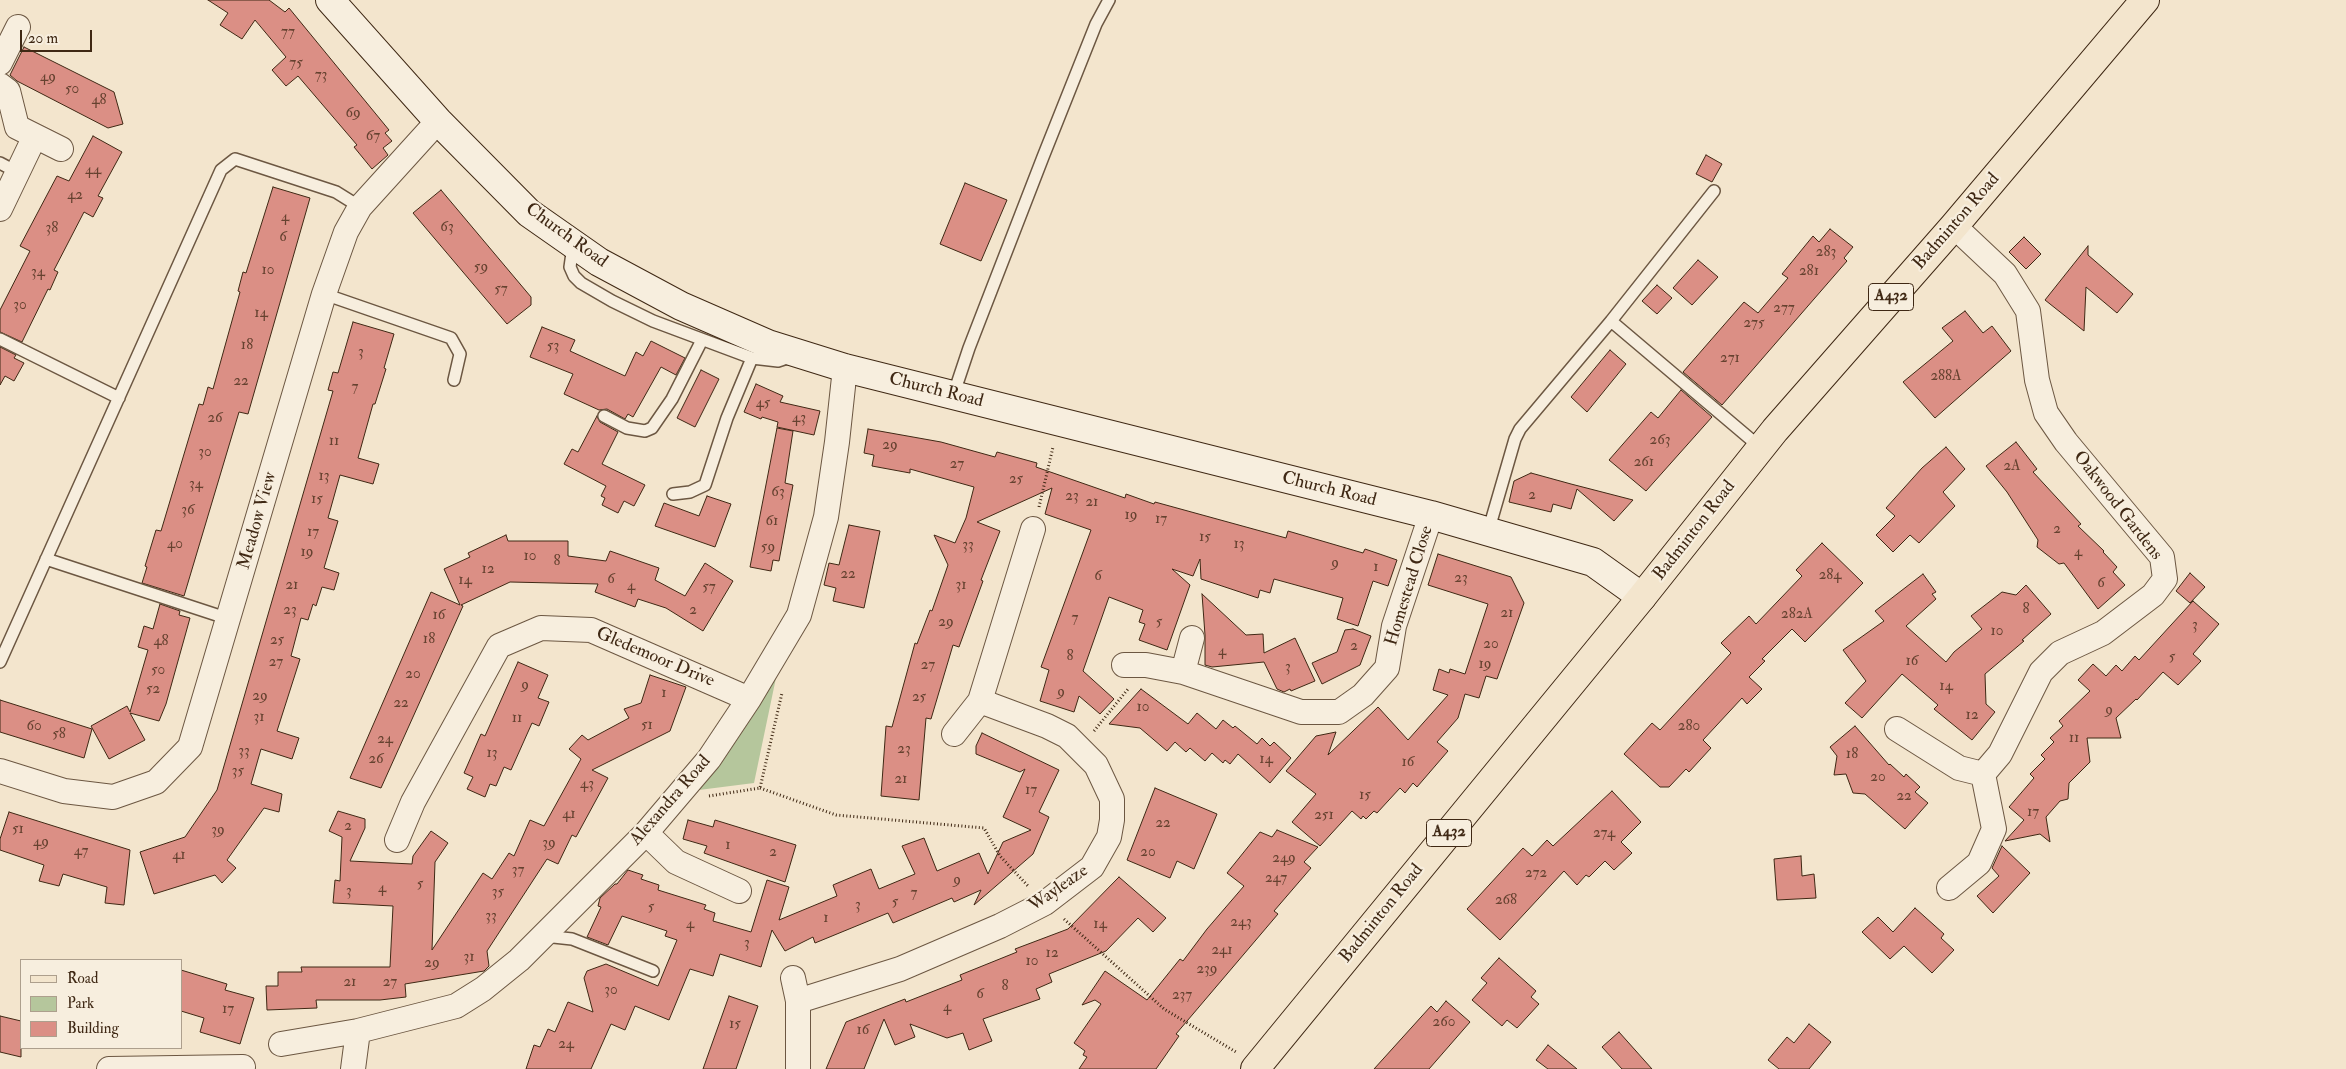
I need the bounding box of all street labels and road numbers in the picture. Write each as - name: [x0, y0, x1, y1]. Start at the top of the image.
- street label: Badminton Road: [1909, 169, 2005, 275]
- street label: Church Road: [521, 199, 611, 273]
- road number: A432: [1868, 284, 1914, 310]
- street label: Church Road: [887, 369, 985, 413]
- street label: Oakwood Gardens: [2068, 447, 2166, 565]
- street label: Church Road: [1280, 468, 1378, 512]
- street label: Meadow View: [234, 470, 282, 572]
- street label: Badminton Road: [1649, 477, 1741, 585]
- street label: Homestead Close: [1382, 523, 1438, 649]
- street label: Gledemoor Drive: [593, 623, 717, 693]
- street label: Alexandra Road: [626, 751, 716, 851]
- road number: A432: [1426, 820, 1472, 846]
- street label: Badminton Road: [1335, 860, 1429, 968]
- street label: Wayleaze: [1025, 861, 1093, 917]

